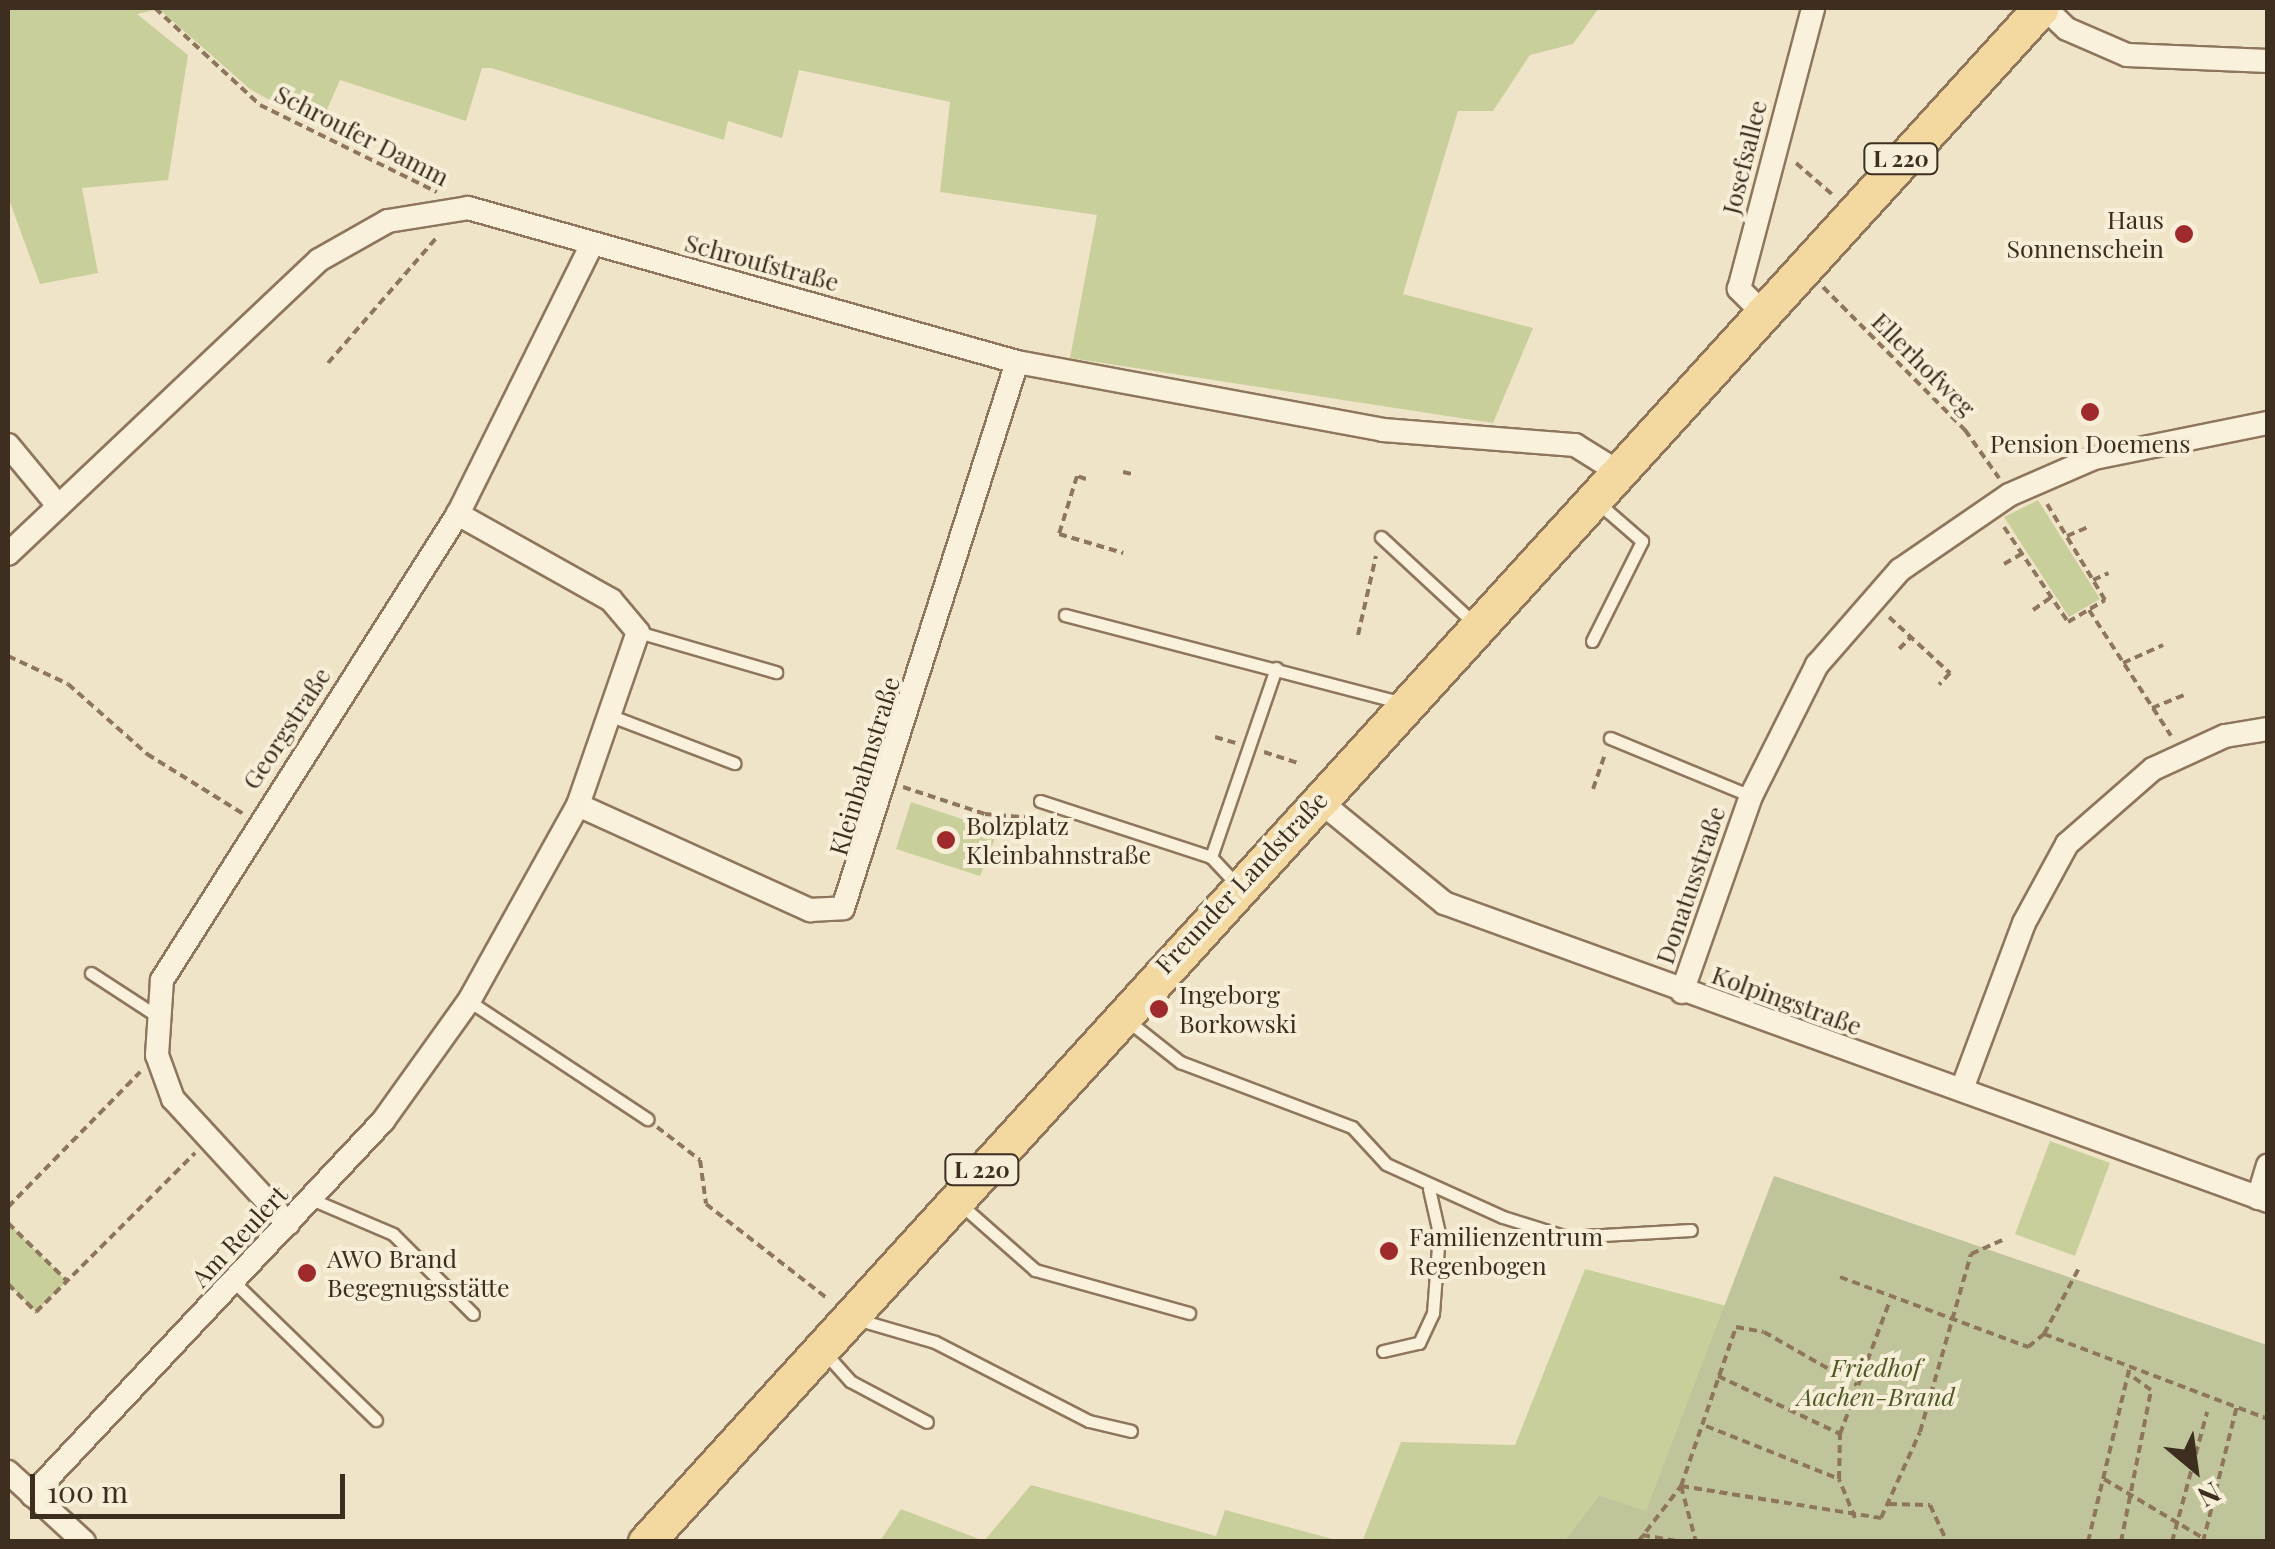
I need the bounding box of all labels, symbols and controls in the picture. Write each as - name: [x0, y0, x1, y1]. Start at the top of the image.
- street label: Schroufer Damm: [270, 78, 454, 192]
- street label: Josefsallee: [1715, 97, 1773, 217]
- road number: L 220: [1861, 142, 1941, 176]
- place label: Haus Sonnenschein: [2006, 205, 2164, 264]
- marker: Haus Sonnenschein: [2173, 223, 2195, 245]
- street label: Schroufstraße: [682, 227, 842, 297]
- street label: Ellerhofweg: [1866, 306, 1982, 422]
- marker: Pension Doemens: [2079, 401, 2101, 423]
- place label: Pension Doemens: [1990, 428, 2190, 458]
- street label: Georgstraße: [236, 662, 336, 794]
- street label: Kleinbahnstraße: [823, 673, 905, 859]
- street label: Freunder Landstraße: [1149, 784, 1333, 980]
- street label: Donatusstraße: [1649, 802, 1731, 968]
- place label: Bolzplatz Kleinbahnstraße: [966, 811, 1151, 870]
- marker: Bolzplatz Kleinbahnstraße: [935, 829, 957, 851]
- street label: Kolpingstraße: [1708, 959, 1866, 1041]
- place label: Ingeborg Borkowski: [1179, 980, 1297, 1039]
- marker: Ingeborg Borkowski: [1148, 998, 1170, 1020]
- road number: L 220: [942, 1153, 1022, 1187]
- street label: Am Reulert: [185, 1179, 293, 1293]
- place label: Familienzentrum Regenbogen: [1409, 1222, 1603, 1281]
- marker: Familienzentrum Regenbogen: [1378, 1240, 1400, 1262]
- place label: AWO Brand Begegnugsstätte: [327, 1244, 510, 1303]
- marker: AWO Brand Begegnugsstätte: [296, 1262, 318, 1284]
- park label: Friedhof Aachen-Brand: [1797, 1353, 1955, 1412]
- north arrow: [2145, 1419, 2245, 1519]
- scale bar: [35, 1454, 350, 1516]
- text: 100 m: [47, 1471, 128, 1511]
- text: N: [2192, 1475, 2228, 1517]

